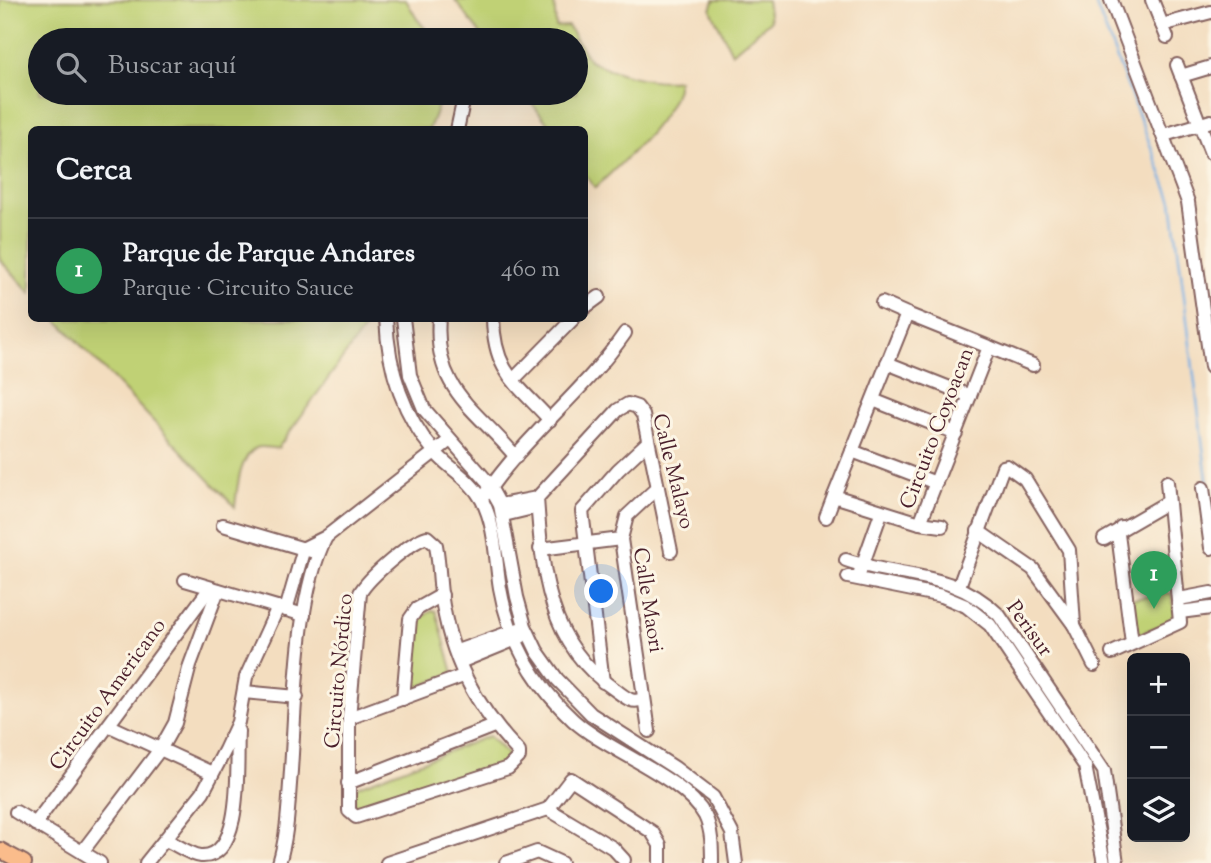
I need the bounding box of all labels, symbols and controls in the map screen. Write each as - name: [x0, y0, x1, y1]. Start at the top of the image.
- search box: [28, 28, 588, 105]
- icon: search: [52, 48, 90, 86]
- text: Buscar aquí: [108, 48, 237, 85]
- text: Cerca: [56, 150, 132, 193]
- text: Parque de Parque Andares: [123, 236, 415, 273]
- text: 1: [75, 254, 83, 287]
- text: 460 m: [501, 254, 560, 287]
- text: Parque · Circuito Sauce: [123, 273, 354, 306]
- street label: Circuito Coyoacan: [893, 344, 982, 514]
- street label: Calle Malayo: [643, 411, 701, 532]
- street label: Calle Maori: [624, 546, 670, 655]
- pin: 1: [1131, 551, 1177, 609]
- your location: [584, 574, 618, 608]
- street label: Circuito Nórdico: [318, 592, 362, 750]
- street label: Perisur: [998, 595, 1059, 663]
- street label: Circuito Americano: [43, 613, 174, 777]
- map controls: [1127, 653, 1190, 842]
- button: +: [1127, 653, 1190, 716]
- button: −: [1127, 716, 1190, 779]
- button: layers: [1127, 779, 1190, 842]

